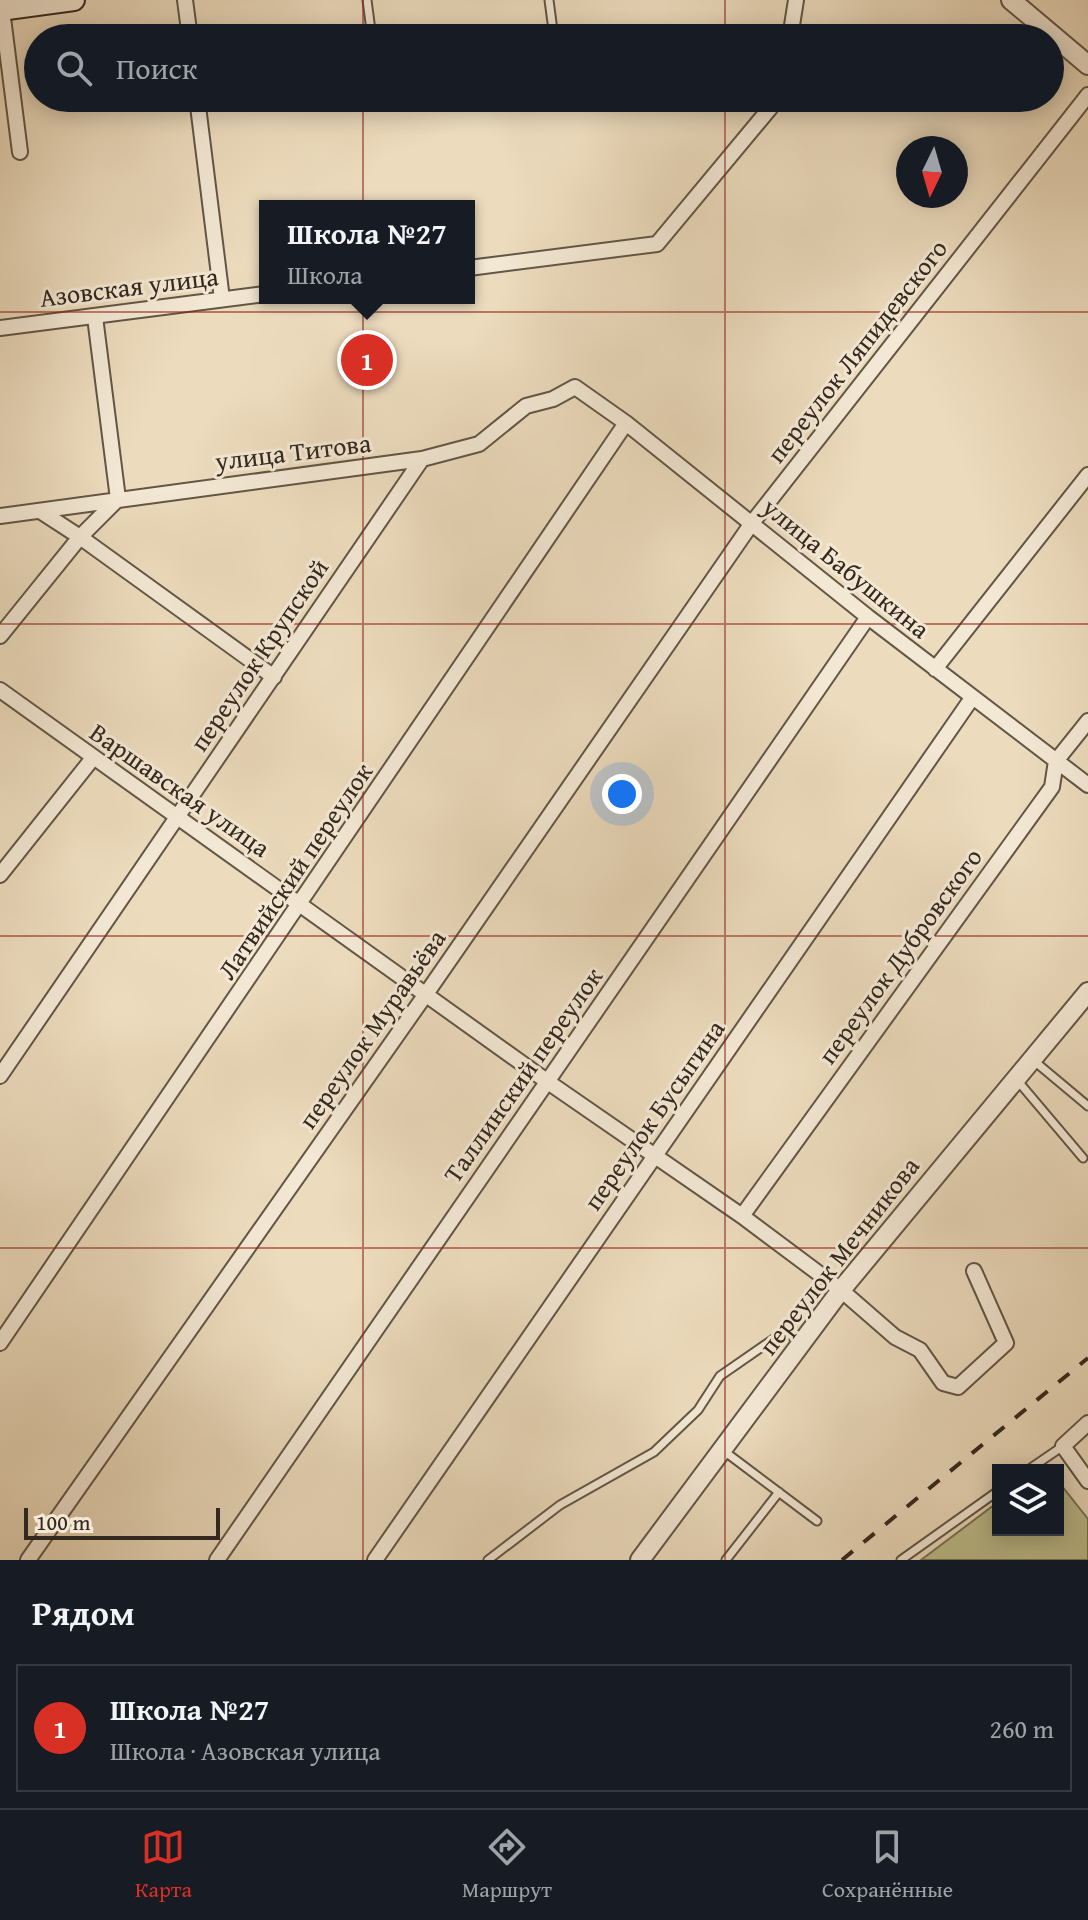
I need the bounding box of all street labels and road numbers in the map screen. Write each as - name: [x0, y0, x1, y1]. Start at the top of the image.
- street label: переулок Ляпидевского: [757, 230, 957, 471]
- street label: Азовская улица: [37, 256, 221, 317]
- street label: улица Титова: [212, 423, 374, 481]
- street label: улица Бабушкина: [753, 487, 939, 648]
- street label: переулок Крупской: [180, 551, 338, 759]
- street label: Варшавская улица: [82, 713, 279, 867]
- street label: Латвийский переулок: [207, 754, 382, 987]
- street label: переулок Дубровского: [808, 839, 992, 1072]
- street label: переулок Муравьёва: [288, 921, 455, 1136]
- street label: Таллинский переулок: [433, 959, 612, 1191]
- street label: переулок Бусыгина: [573, 1011, 734, 1218]
- street label: переулок Мечникова: [749, 1148, 929, 1363]

